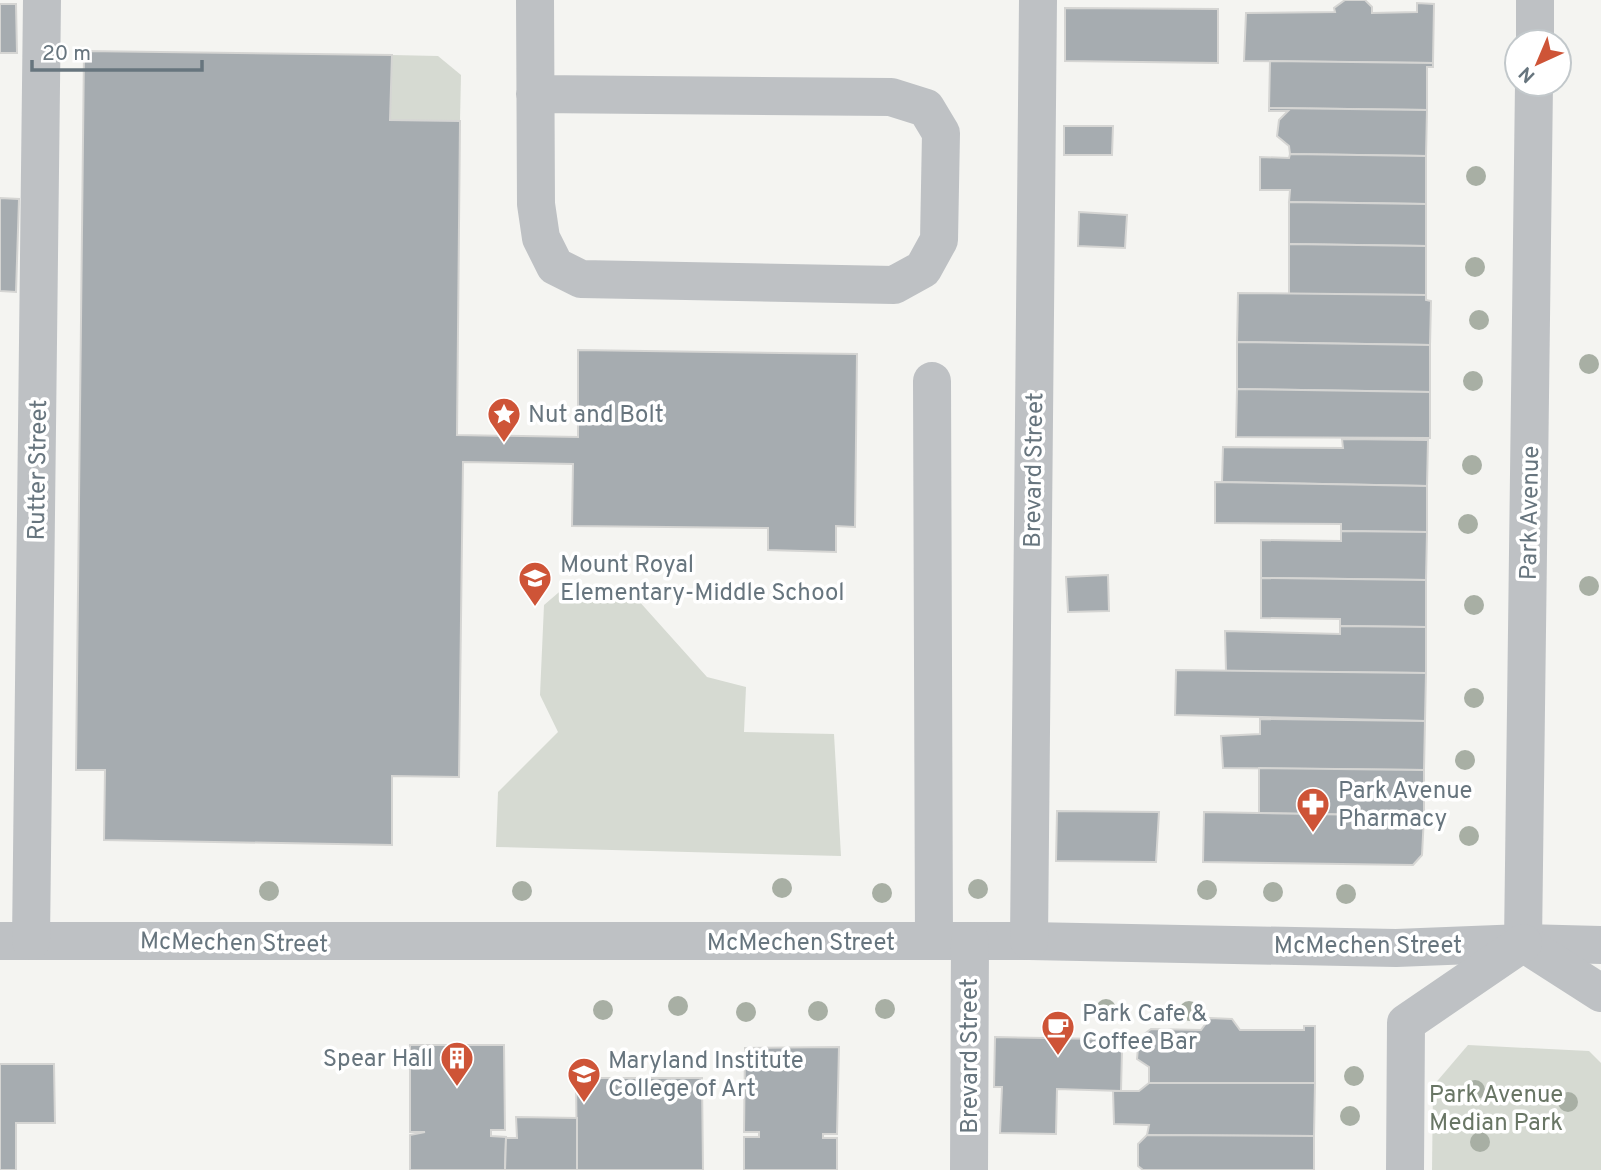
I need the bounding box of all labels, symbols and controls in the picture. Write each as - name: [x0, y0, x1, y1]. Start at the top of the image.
- scale bar: [32, 28, 201, 72]
- north arrow: [1503, 28, 1573, 98]
- text: 20 m: [42, 41, 91, 68]
- text: N: [1514, 60, 1541, 87]
- street label: Brevard Street: [1019, 392, 1051, 548]
- place icon: Nut and Bolt: [485, 395, 523, 444]
- street label: Rutter Street: [23, 399, 55, 541]
- place label: Nut and Bolt: [528, 401, 664, 431]
- street label: Park Avenue: [1515, 446, 1547, 581]
- place label: Mount Royal Elementary-Middle School: [560, 551, 845, 609]
- school or university icon: Mount Royal Elementary-Middle School: [516, 559, 554, 608]
- place label: Park Avenue Pharmacy: [1338, 777, 1472, 835]
- pharmacy icon: Park Avenue Pharmacy: [1294, 785, 1332, 834]
- street label: McMechen Street: [140, 927, 328, 961]
- street label: McMechen Street: [707, 929, 895, 959]
- street label: McMechen Street: [1274, 932, 1462, 962]
- street label: Brevard Street: [956, 978, 986, 1134]
- place label: Park Cafe & Coffee Bar: [1082, 1000, 1208, 1058]
- cafe icon: Park Cafe & Coffee Bar: [1039, 1008, 1077, 1057]
- building icon: Spear Hall: [438, 1039, 476, 1088]
- place label: Spear Hall: [323, 1045, 433, 1075]
- place label: Maryland Institute College of Art: [608, 1047, 804, 1105]
- school or university icon: Maryland Institute College of Art: [565, 1055, 603, 1104]
- park label: Park Avenue Median Park: [1429, 1081, 1563, 1139]

